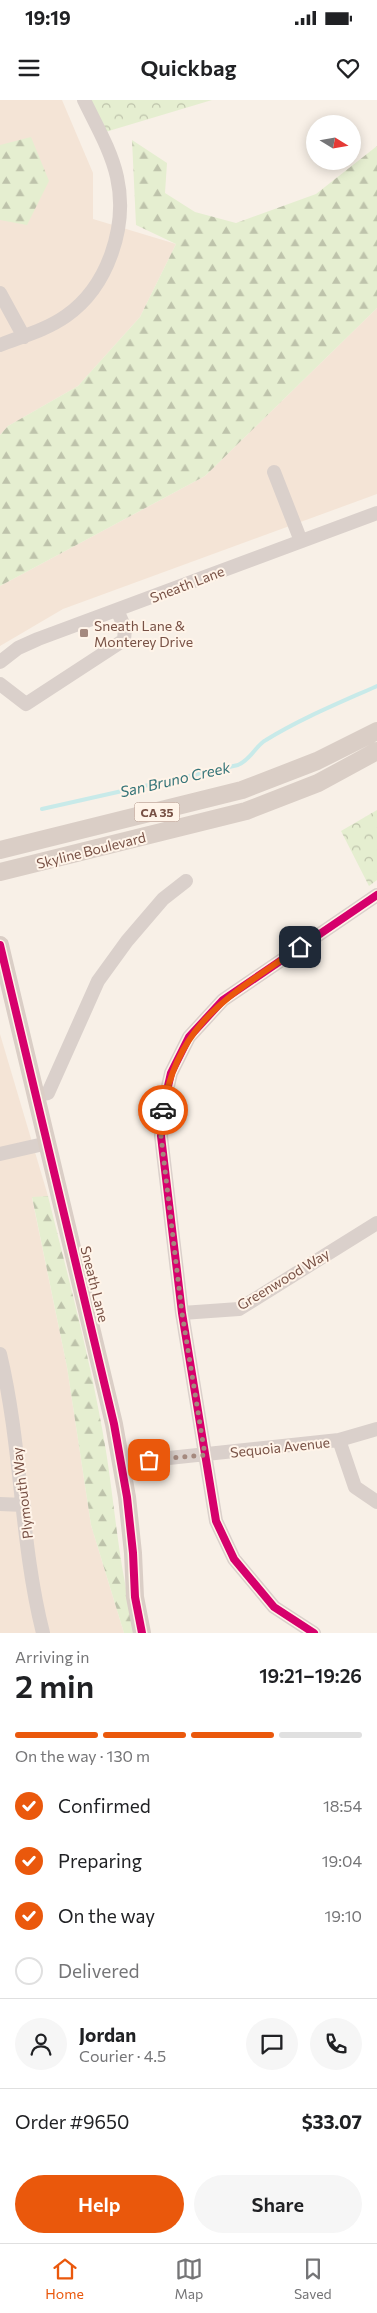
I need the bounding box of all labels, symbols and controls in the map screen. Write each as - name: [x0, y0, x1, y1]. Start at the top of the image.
- text: 19:19: [25, 6, 71, 29]
- icon: menu: [15, 54, 43, 82]
- text: Quickbag: [140, 54, 237, 81]
- icon: heart: [334, 54, 362, 82]
- north arrow: [306, 115, 361, 170]
- map controls: [306, 115, 361, 170]
- street label: Sneath Lane: [147, 562, 227, 606]
- place label: Sneath Lane & Monterey Drive: [94, 617, 193, 650]
- marker: Sneath Lane & Monterey Drive: [78, 627, 90, 639]
- water label: San Bruno Creek: [118, 757, 233, 800]
- road number: CA 35: [134, 802, 180, 822]
- street label: Skyline Boulevard: [35, 828, 147, 872]
- pin: [279, 926, 321, 968]
- icon: home: [286, 933, 314, 961]
- courier: [138, 1085, 188, 1135]
- icon: car: [149, 1096, 177, 1124]
- street label: Sneath Lane: [77, 1244, 113, 1324]
- street label: Greenwood Way: [234, 1245, 332, 1313]
- street label: Sequoia Avenue: [229, 1433, 331, 1461]
- pin: [128, 1439, 170, 1481]
- street label: Plymouth Way: [8, 1446, 36, 1540]
- icon: bag: [135, 1446, 163, 1474]
- text: Arriving in: [15, 1647, 89, 1666]
- text: 19:21–19:26: [259, 1664, 362, 1687]
- text: 2 min: [15, 1665, 94, 1705]
- text: On the way · 130 m: [15, 1746, 150, 1765]
- icon: check: [15, 1792, 43, 1820]
- text: Confirmed: [58, 1794, 151, 1817]
- text: 18:54: [323, 1796, 362, 1815]
- icon: check: [15, 1847, 43, 1875]
- text: Preparing: [58, 1849, 142, 1872]
- text: 19:04: [322, 1851, 362, 1870]
- icon: check: [15, 1902, 43, 1930]
- text: On the way: [58, 1904, 155, 1927]
- text: 19:10: [324, 1906, 362, 1925]
- text: Delivered: [58, 1959, 139, 1982]
- button: person: [15, 2018, 67, 2070]
- button: chat: [246, 2018, 298, 2070]
- button: phone: [310, 2018, 362, 2070]
- text: Jordan: [79, 2023, 136, 2046]
- text: Courier · 4.5: [79, 2046, 166, 2065]
- text: Order #9650: [15, 2110, 129, 2133]
- text: $33.07: [302, 2110, 362, 2133]
- button: Help: [15, 2175, 184, 2233]
- button: Share: [194, 2175, 362, 2233]
- tab: Home: [45, 2255, 84, 2302]
- tab: Map: [174, 2255, 203, 2302]
- tab: Saved: [294, 2255, 332, 2302]

